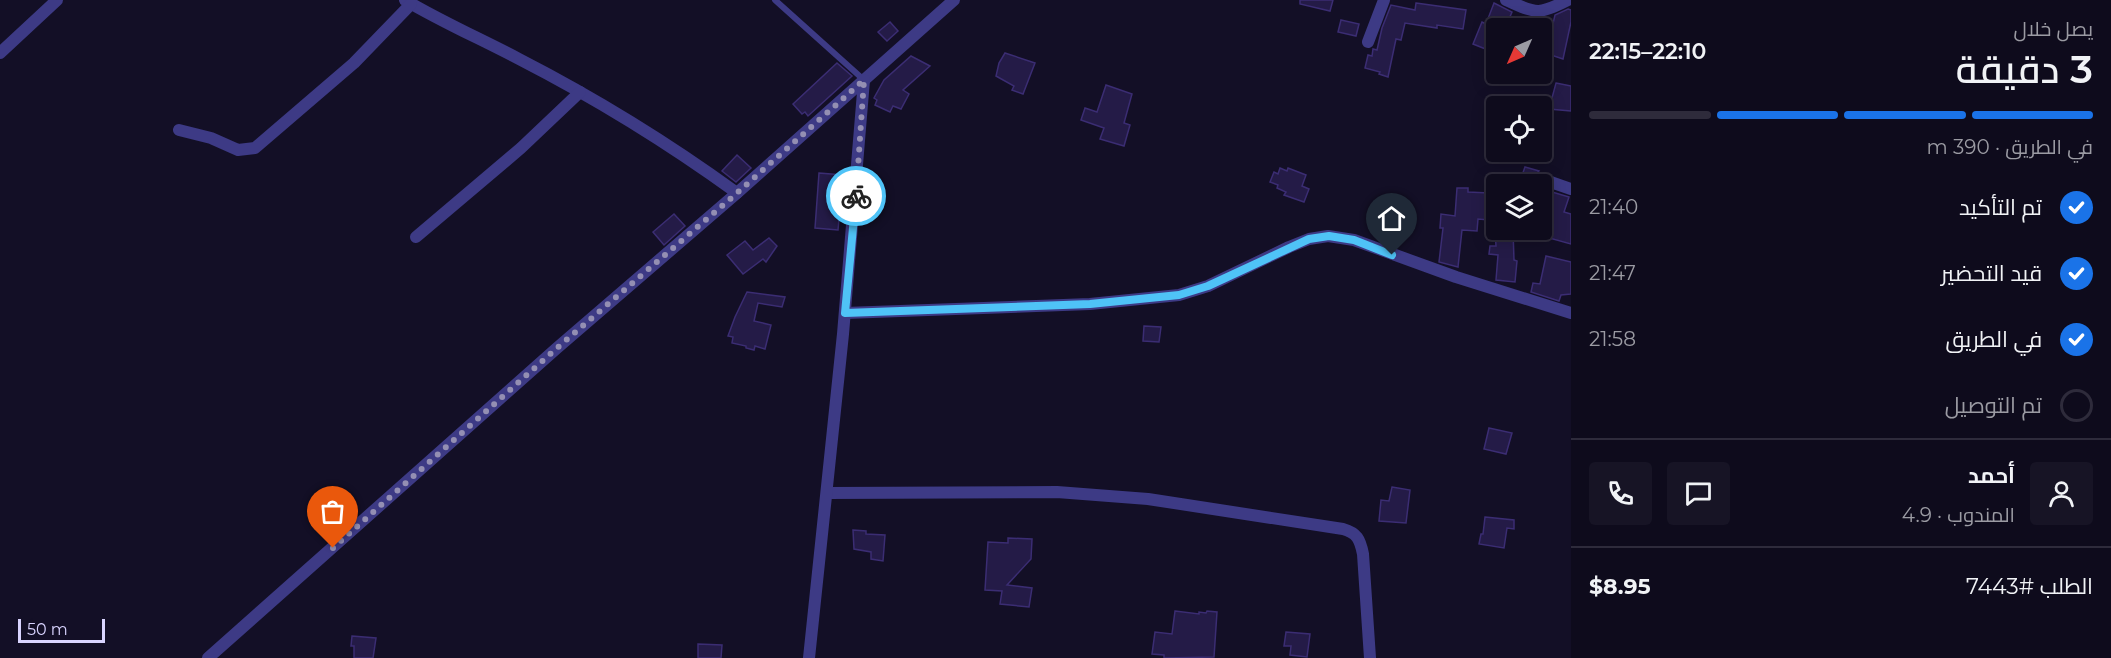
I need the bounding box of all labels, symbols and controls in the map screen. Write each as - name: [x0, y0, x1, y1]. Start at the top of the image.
- text: يصل خلال: [2014, 17, 2093, 41]
- north arrow: [1486, 18, 1552, 84]
- map controls: [1486, 18, 1552, 240]
- text: 22:10–22:15: [1589, 38, 1706, 65]
- text: 3 دقيقة: [1956, 45, 2093, 93]
- button: locate: [1486, 96, 1552, 162]
- text: في الطريق · 390 m: [1927, 135, 2093, 159]
- courier: [826, 166, 886, 226]
- button: layers: [1486, 174, 1552, 240]
- icon: bike: [840, 180, 873, 213]
- icon: check: [2060, 191, 2093, 224]
- pin: [1366, 193, 1417, 255]
- text: تم التأكيد: [1959, 194, 2042, 221]
- text: 21:40: [1589, 195, 1638, 219]
- icon: home: [1375, 202, 1408, 235]
- icon: check: [2060, 257, 2093, 290]
- text: قيد التحضير: [1941, 260, 2042, 287]
- text: 21:47: [1589, 261, 1636, 285]
- icon: check: [2060, 323, 2093, 356]
- text: في الطريق: [1945, 326, 2042, 353]
- text: 21:58: [1589, 327, 1636, 351]
- text: تم التوصيل: [1945, 392, 2042, 419]
- button: phone: [1589, 462, 1652, 525]
- button: chat: [1667, 462, 1730, 525]
- text: أحمد: [1968, 462, 2015, 489]
- button: person: [2030, 462, 2093, 525]
- pin: [307, 486, 358, 548]
- icon: bag: [316, 495, 349, 528]
- text: المندوب · 4.9: [1902, 503, 2015, 527]
- text: $8.95: [1589, 573, 1651, 600]
- text: الطلب #7443: [1966, 573, 2093, 600]
- scale bar: [18, 616, 105, 644]
- text: 50 m: [27, 620, 68, 639]

